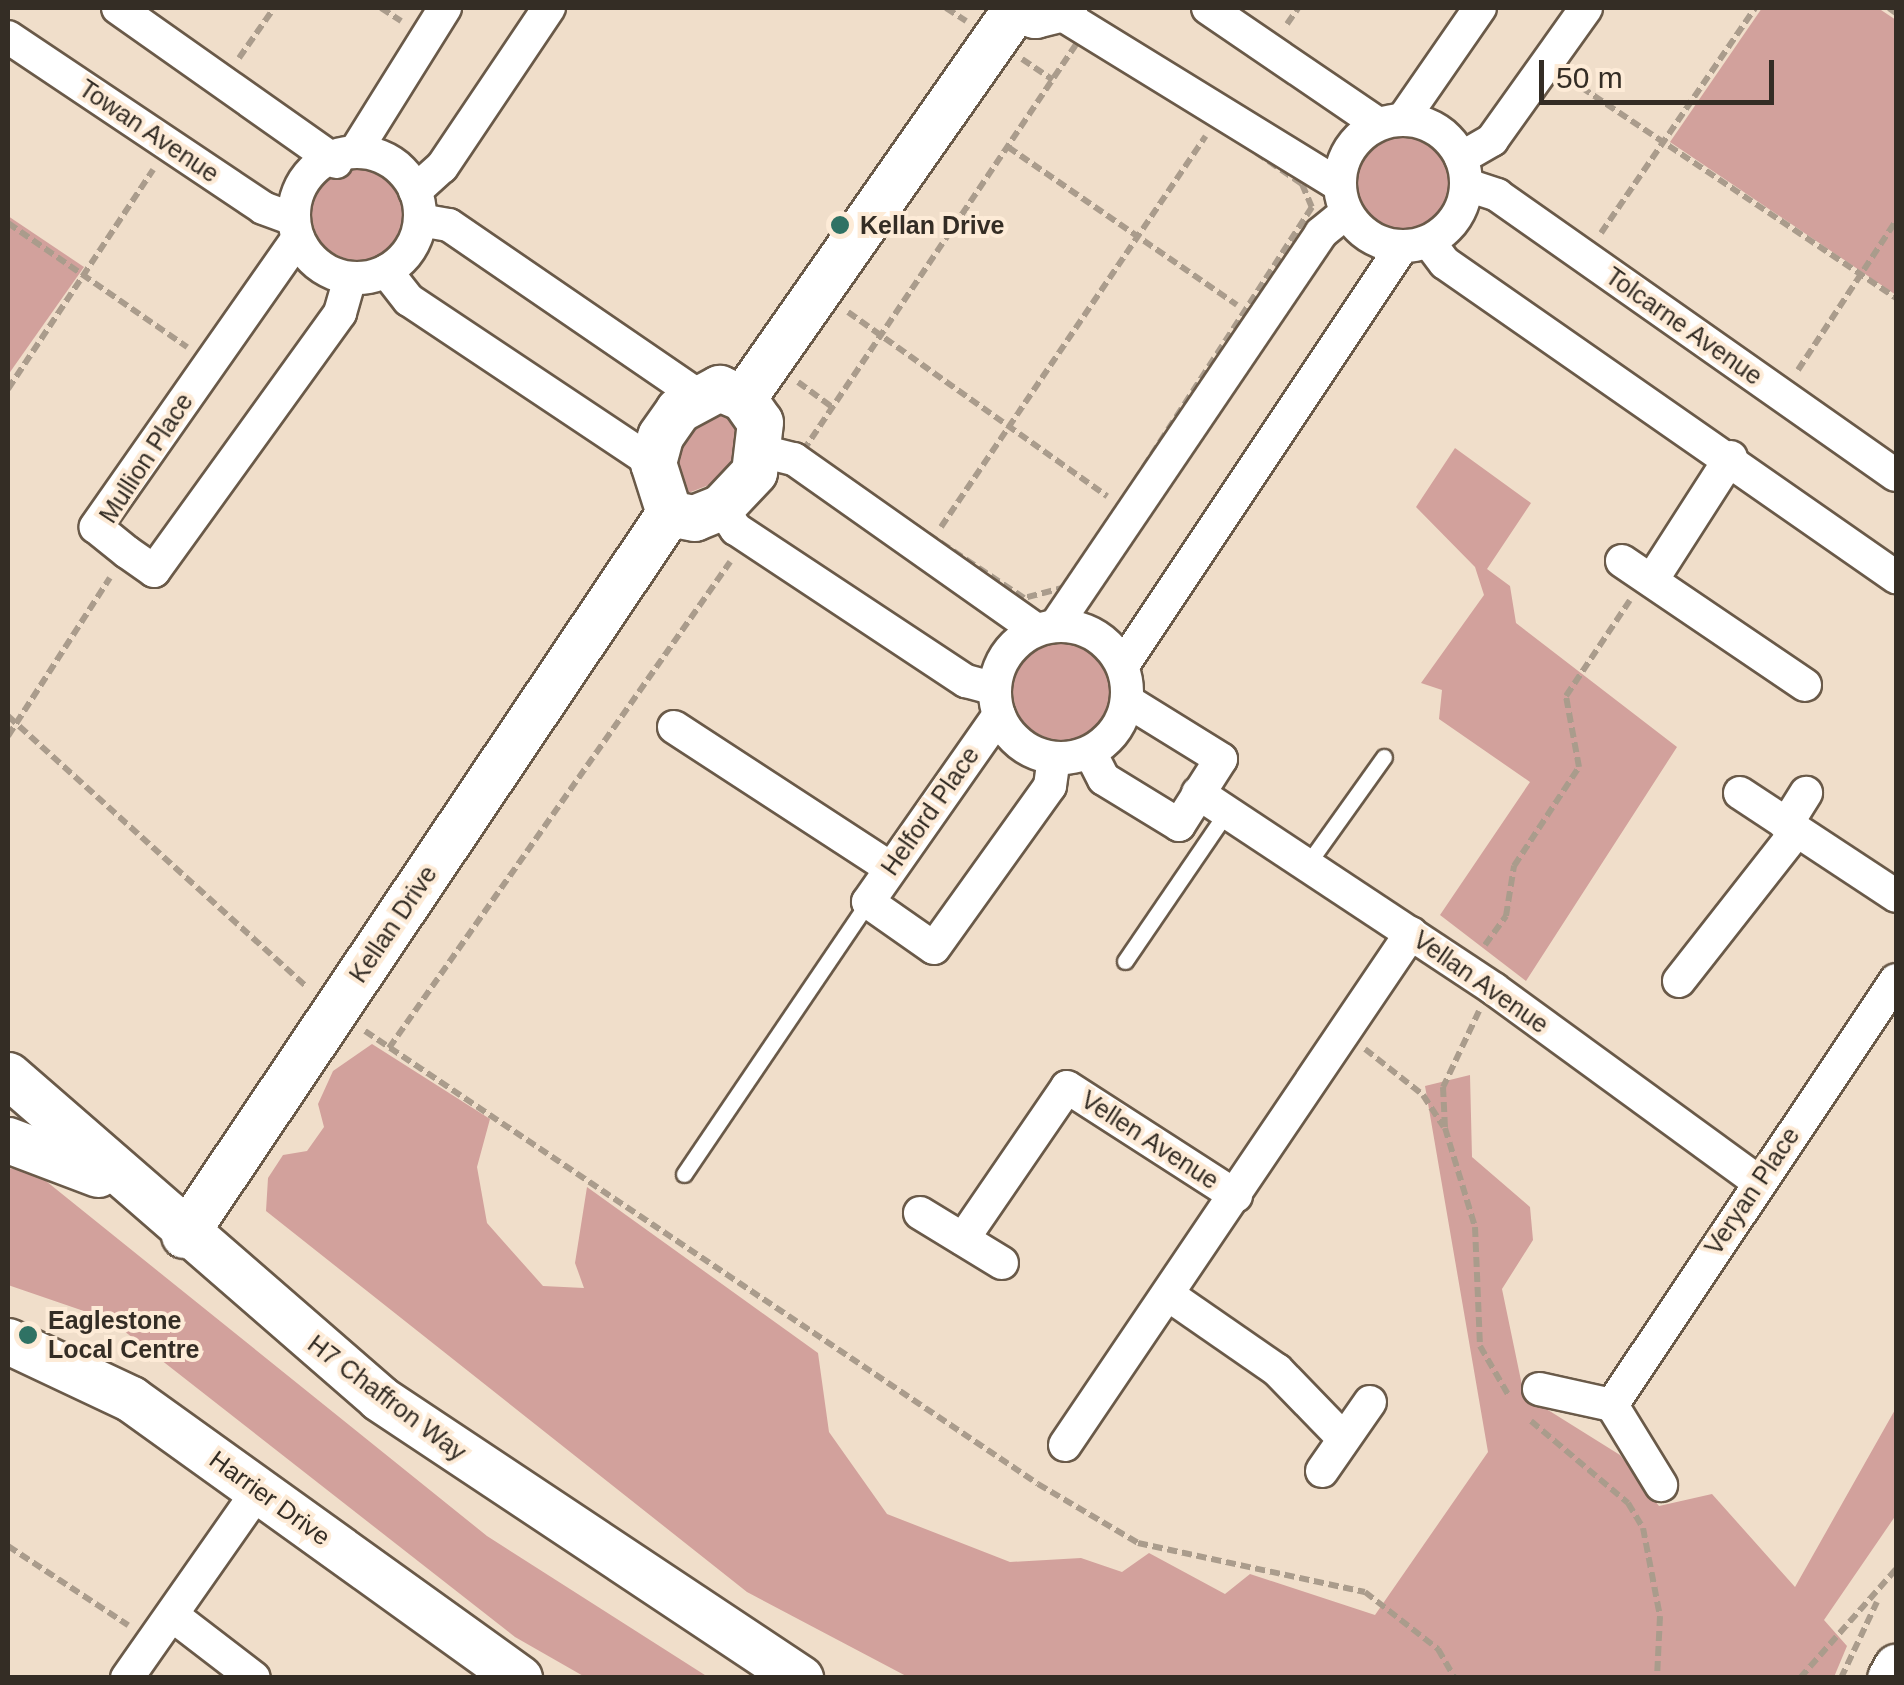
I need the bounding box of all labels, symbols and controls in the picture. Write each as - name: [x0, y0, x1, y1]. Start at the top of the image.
- scale bar: [1544, 40, 1779, 102]
- text: 50 m: [1556, 61, 1623, 94]
- street label: Towan Avenue: [73, 73, 225, 189]
- place label: Kellan Drive: [860, 210, 1005, 240]
- marker: Kellan Drive: [829, 214, 851, 236]
- street label: Tolcarne Avenue: [1599, 260, 1769, 392]
- street label: Mullion Place: [93, 387, 199, 529]
- street label: Helford Place: [875, 741, 985, 881]
- street label: Kellan Drive: [343, 860, 443, 988]
- street label: Vellan Avenue: [1407, 924, 1555, 1040]
- street label: Vellen Avenue: [1075, 1084, 1225, 1196]
- street label: Veryan Place: [1698, 1122, 1806, 1260]
- place label: Eaglestone Local Centre: [48, 1306, 199, 1365]
- marker: Eaglestone Local Centre: [17, 1324, 39, 1346]
- street label: H7 Chaffron Way: [302, 1329, 472, 1467]
- street label: Harrier Drive: [204, 1444, 336, 1552]

